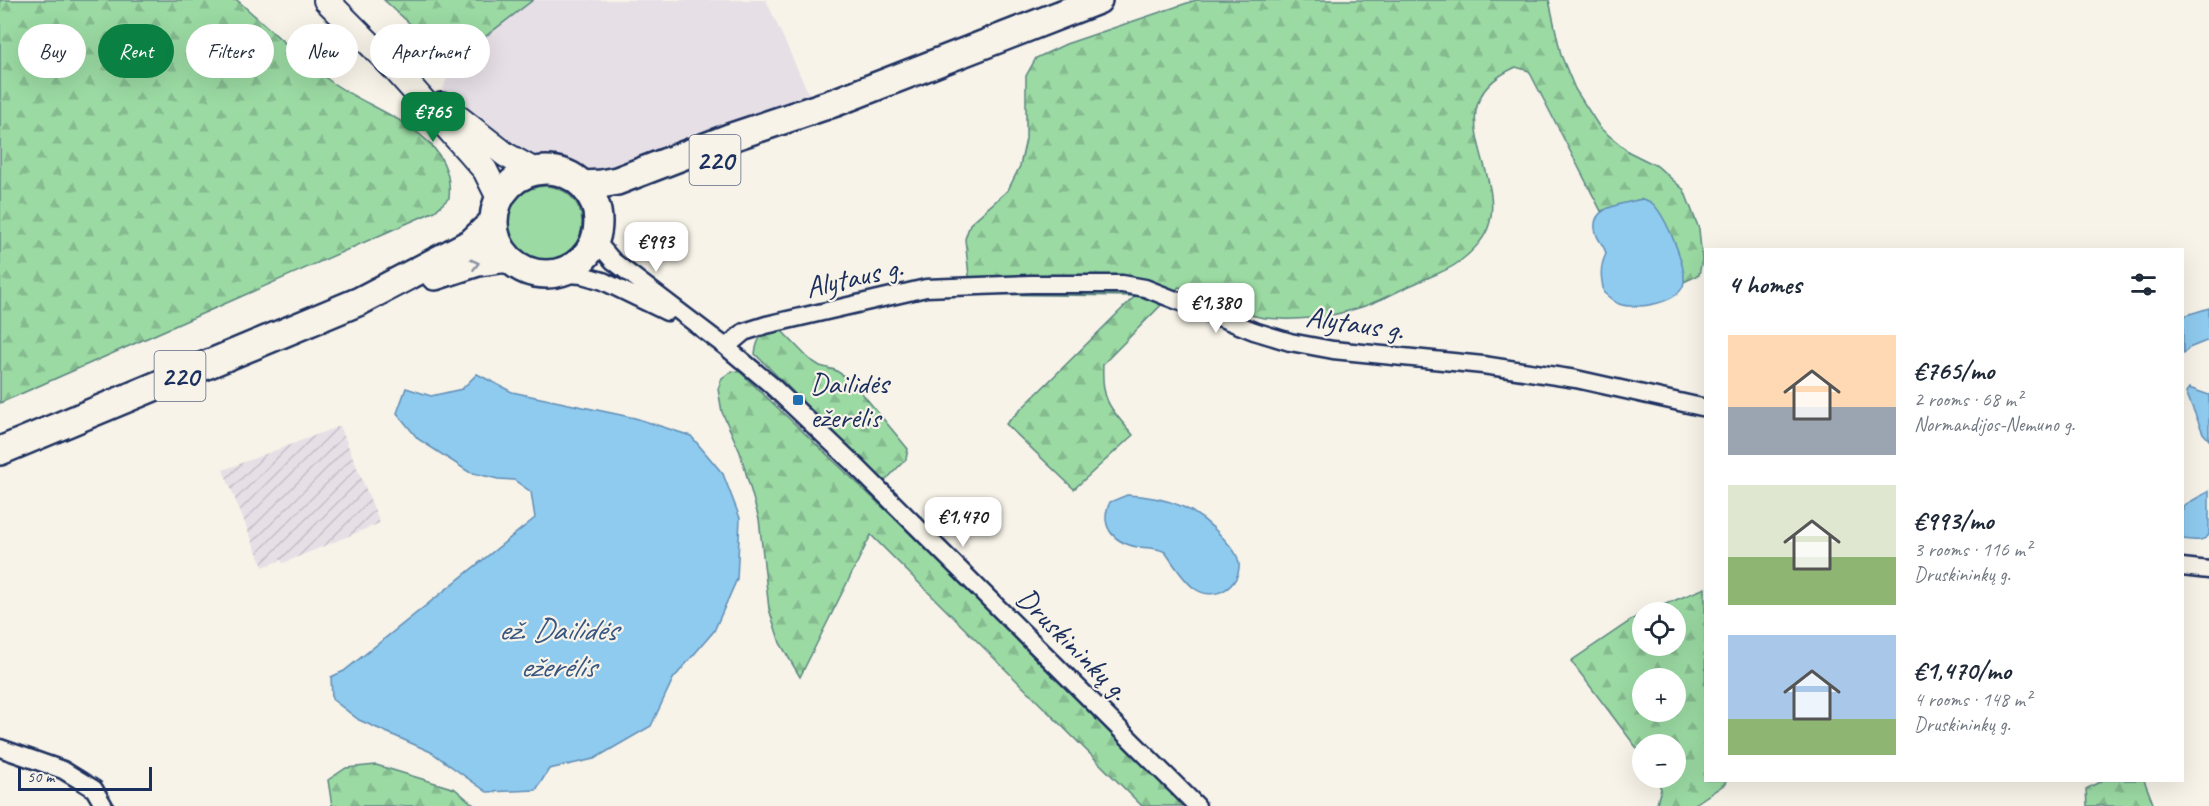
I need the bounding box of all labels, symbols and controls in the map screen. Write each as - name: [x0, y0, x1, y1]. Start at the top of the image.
- chip: Buy: [18, 24, 86, 78]
- chip: Rent: [98, 24, 174, 78]
- chip: Filters: [186, 24, 274, 78]
- chip: New: [286, 24, 358, 78]
- chip: Apartment: [370, 24, 490, 78]
- pin: €765: [397, 92, 469, 143]
- text: €765: [415, 99, 451, 124]
- road number: 220: [690, 135, 740, 185]
- pin: €993: [620, 222, 692, 273]
- text: €993: [638, 229, 674, 254]
- street label: Alytaus g.: [802, 247, 906, 307]
- one-way arrow: [470, 258, 480, 271]
- text: 4 homes: [1728, 268, 1801, 301]
- icon: filters: [2127, 268, 2160, 301]
- pin: €1,380: [1167, 283, 1265, 334]
- text: €1,380: [1192, 290, 1240, 315]
- street label: Alytaus g.: [1304, 297, 1407, 349]
- road number: 220: [154, 351, 206, 401]
- text: €765/mo: [1914, 354, 1994, 387]
- icon: home: [1776, 359, 1848, 431]
- place label: Dailidės ežerėlis: [810, 364, 891, 436]
- text: 2 rooms · 68 m²: [1914, 387, 2022, 412]
- marker: Dailidės ežerėlis: [791, 393, 805, 407]
- text: Normandijos-Nemuno g.: [1914, 412, 2075, 437]
- pin: €1,470: [914, 497, 1012, 548]
- text: €1,470: [939, 504, 987, 529]
- text: €993/mo: [1914, 504, 1993, 537]
- icon: home: [1776, 509, 1848, 581]
- text: 3 rooms · 116 m²: [1914, 537, 2031, 562]
- text: Druskininkų g.: [1914, 562, 2011, 587]
- street label: Druskininkų g.: [1008, 579, 1138, 709]
- map controls: [1632, 602, 1686, 788]
- button: locate: [1632, 602, 1686, 656]
- water label: ež. Dailidės ežerėlis: [498, 609, 622, 687]
- text: €1,470/mo: [1914, 654, 2011, 687]
- icon: home: [1776, 659, 1848, 731]
- button: +: [1632, 668, 1686, 722]
- text: 4 rooms · 148 m²: [1914, 687, 2031, 712]
- text: Druskininkų g.: [1914, 712, 2011, 737]
- button: −: [1632, 734, 1686, 788]
- scale bar: [18, 764, 152, 792]
- text: 50 m: [27, 767, 54, 787]

